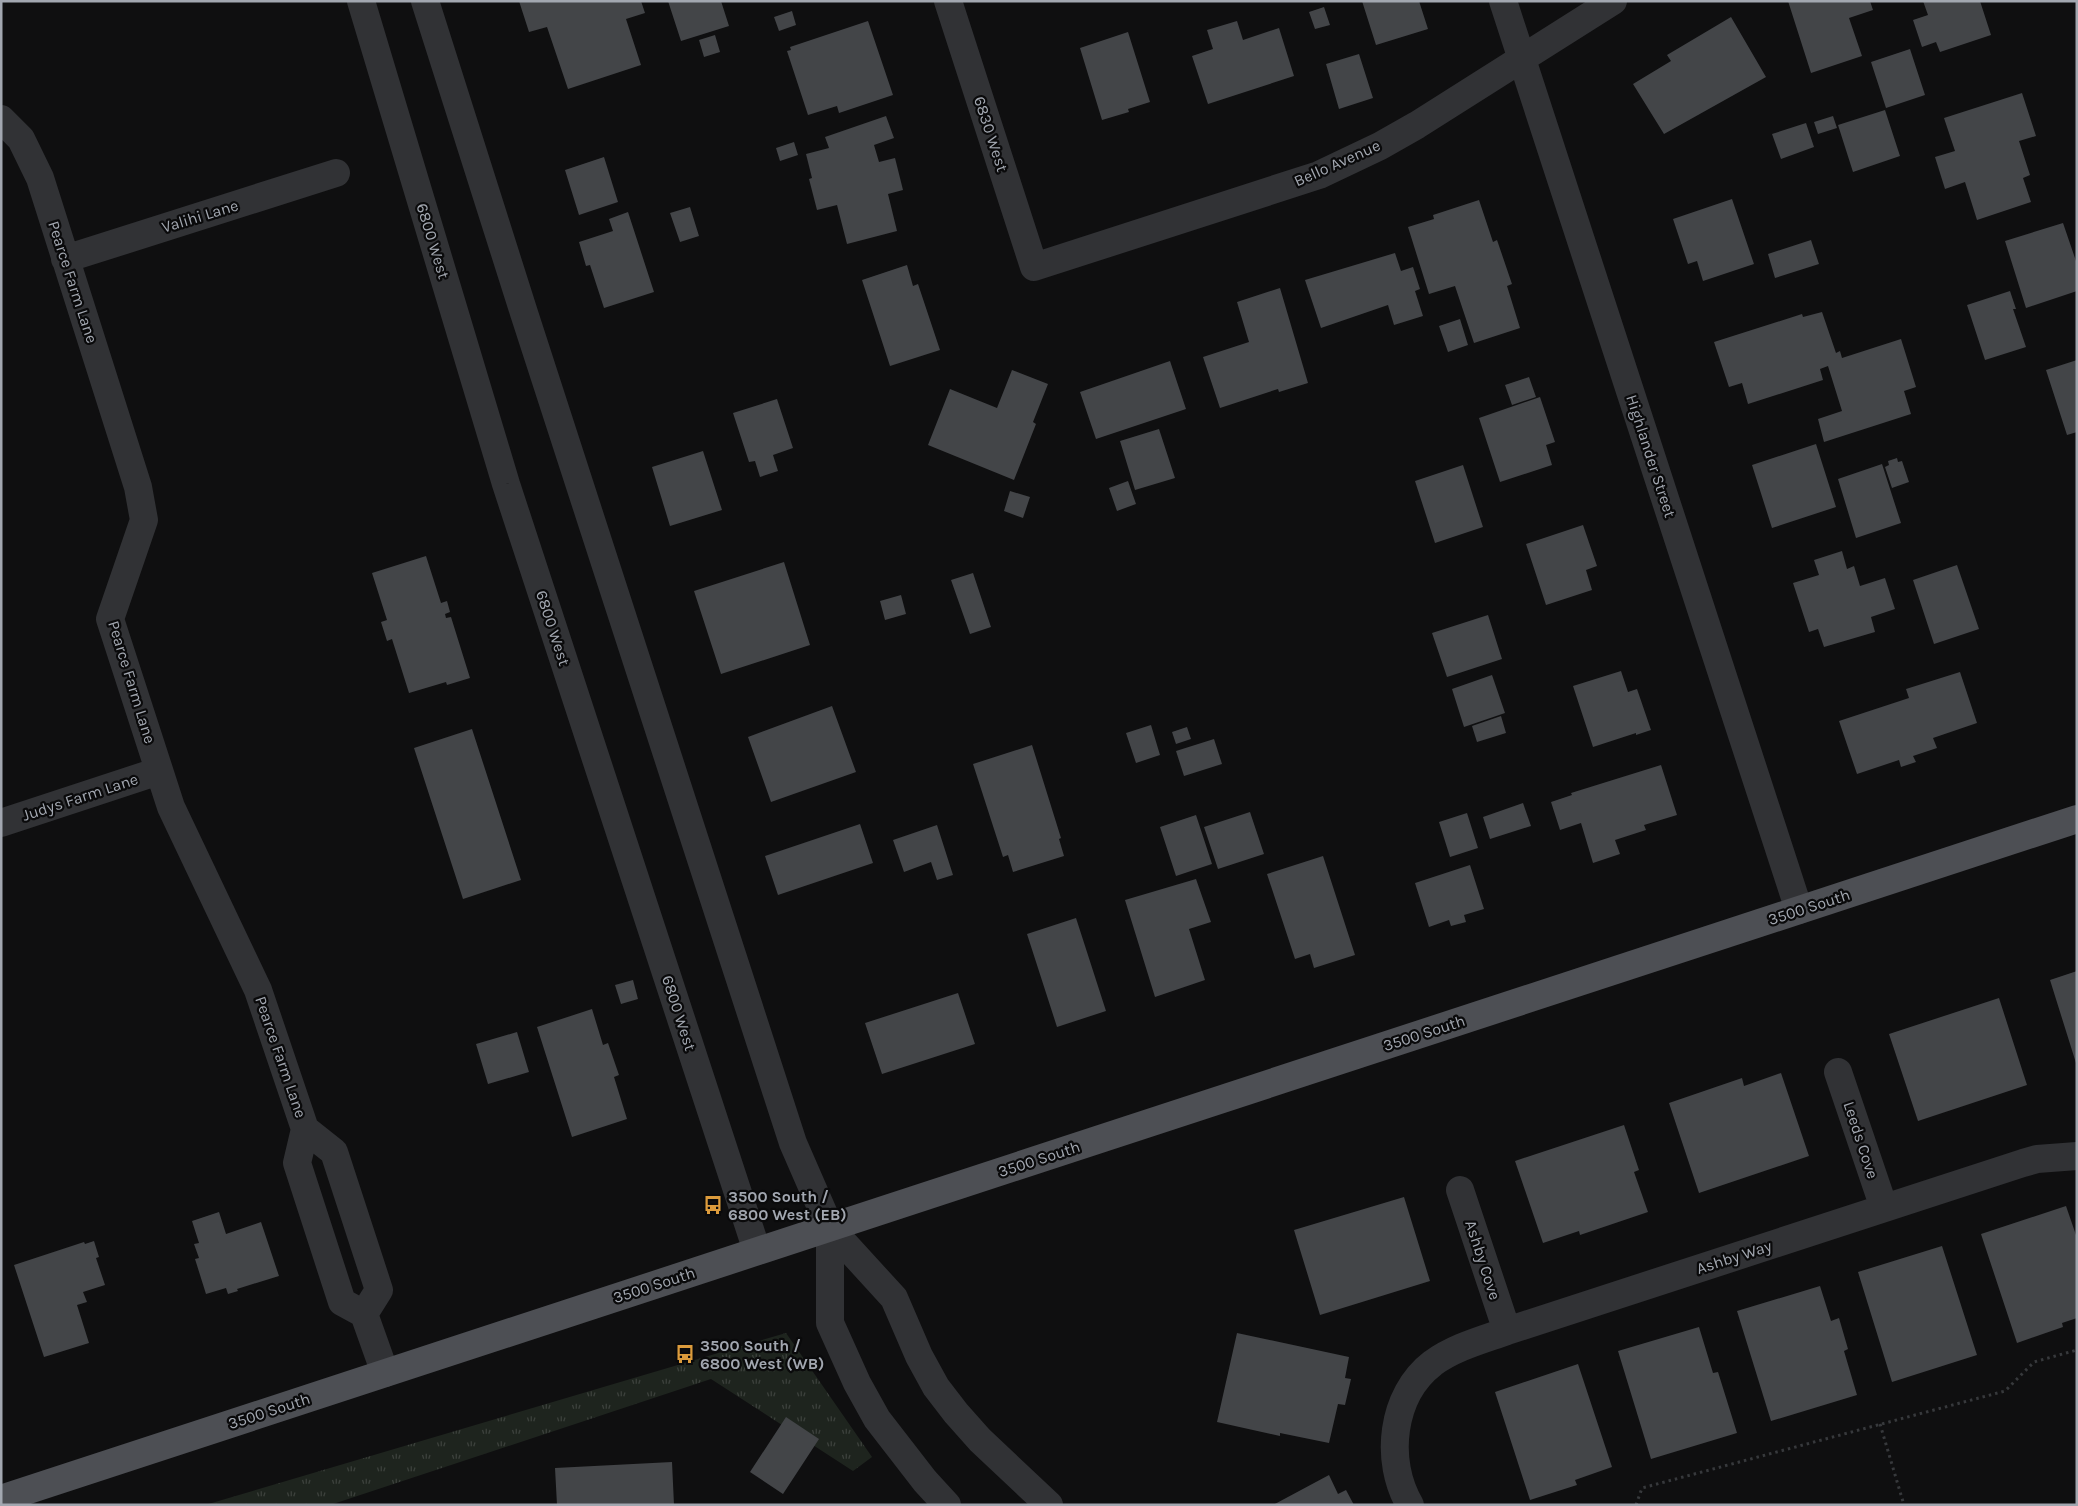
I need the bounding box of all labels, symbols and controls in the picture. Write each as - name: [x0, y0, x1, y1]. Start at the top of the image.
- street label: 6830 West: [970, 94, 1012, 174]
- street label: Bello Avenue: [1291, 136, 1383, 190]
- street label: Valihi Lane: [159, 195, 241, 237]
- street label: 6800 West: [412, 201, 454, 281]
- street label: Pearce Farm Lane: [44, 218, 102, 346]
- street label: Highlander Street: [1622, 392, 1680, 520]
- street label: 6800 West: [532, 588, 574, 668]
- street label: Pearce Farm Lane: [104, 618, 160, 746]
- street label: Judys Farm Lane: [20, 769, 140, 825]
- street label: 3500 South: [1766, 885, 1852, 929]
- street label: 6800 West: [658, 973, 700, 1053]
- street label: Pearce Farm Lane: [251, 994, 311, 1120]
- street label: 3500 South: [1381, 1011, 1467, 1055]
- street label: Leeds Cove: [1840, 1099, 1882, 1181]
- street label: 3500 South: [996, 1137, 1082, 1181]
- place label: 3500 South / 6800 West (EB): [728, 1187, 847, 1224]
- bus stop icon: 3500 South / 6800 West (EB): [702, 1194, 724, 1216]
- street label: Ashby Cove: [1461, 1218, 1505, 1302]
- street label: Ashby Way: [1694, 1236, 1775, 1278]
- street label: 3500 South: [611, 1263, 697, 1307]
- place label: 3500 South / 6800 West (WB): [700, 1336, 824, 1373]
- bus stop icon: 3500 South / 6800 West (WB): [674, 1343, 696, 1365]
- street label: 3500 South: [226, 1389, 312, 1433]

